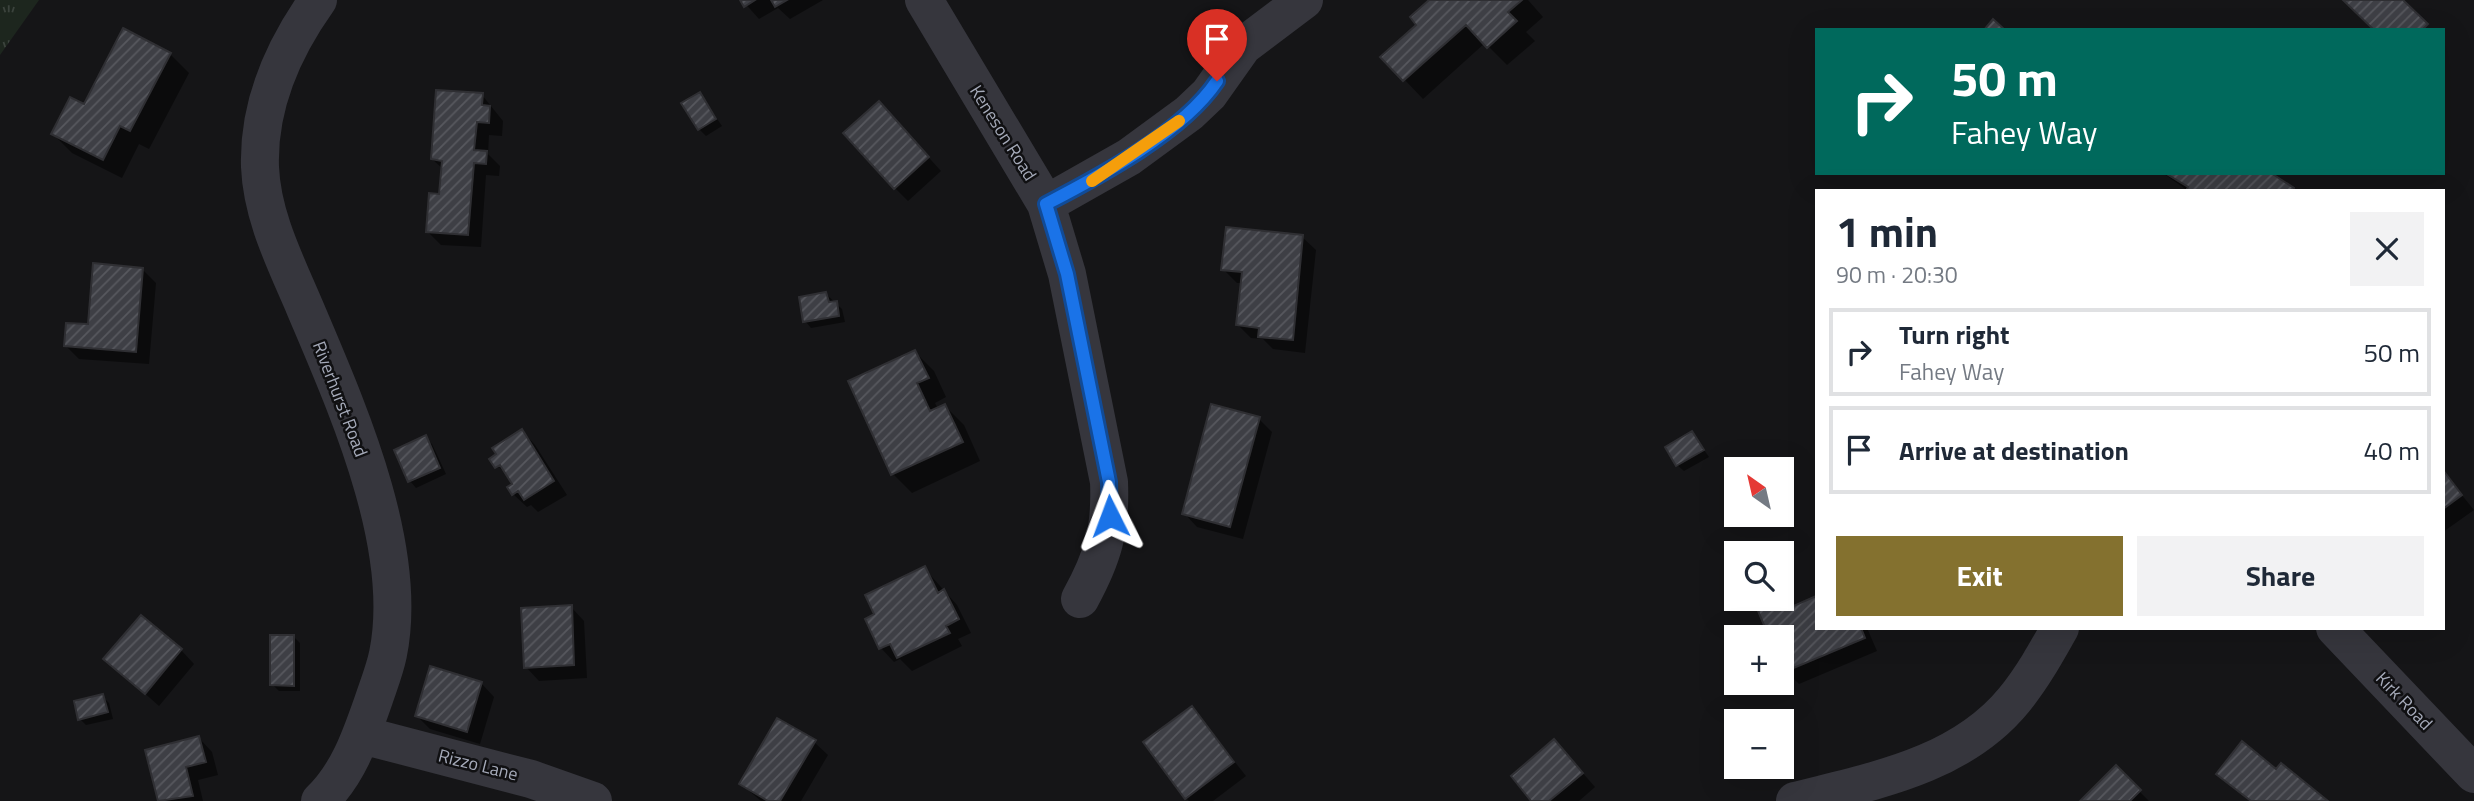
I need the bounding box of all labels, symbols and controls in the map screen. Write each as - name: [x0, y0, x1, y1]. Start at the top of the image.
- pin: [1187, 9, 1247, 81]
- icon: arrive: [1198, 20, 1236, 58]
- text: 50 m: [1951, 40, 2058, 115]
- icon: right: [1836, 56, 1927, 147]
- street label: Keneson Road: [963, 80, 1044, 186]
- text: Fahey Way: [1951, 108, 2098, 156]
- text: 1 min: [1836, 199, 1938, 263]
- button: close: [2350, 212, 2424, 286]
- text: 90 m · 20:30: [1836, 257, 1958, 292]
- text: Turn right: [1899, 315, 2010, 354]
- icon: right: [1840, 333, 1878, 371]
- text: 50 m: [2363, 333, 2420, 372]
- street label: Riverhurst Road: [306, 337, 375, 461]
- text: Fahey Way: [1899, 354, 2004, 389]
- icon: arrive: [1840, 431, 1878, 469]
- text: Arrive at destination: [1899, 431, 2129, 470]
- text: 40 m: [2363, 431, 2420, 470]
- north arrow: [1724, 457, 1794, 527]
- map controls: [1724, 457, 1794, 779]
- position arrow: [1073, 479, 1147, 553]
- button: Exit: [1836, 536, 2123, 616]
- button: Share: [2137, 536, 2424, 616]
- button: search: [1724, 541, 1794, 611]
- button: +: [1724, 625, 1794, 695]
- street label: Kirk Road: [2370, 665, 2439, 736]
- button: −: [1724, 709, 1794, 779]
- street label: Rizzo Lane: [435, 742, 521, 787]

